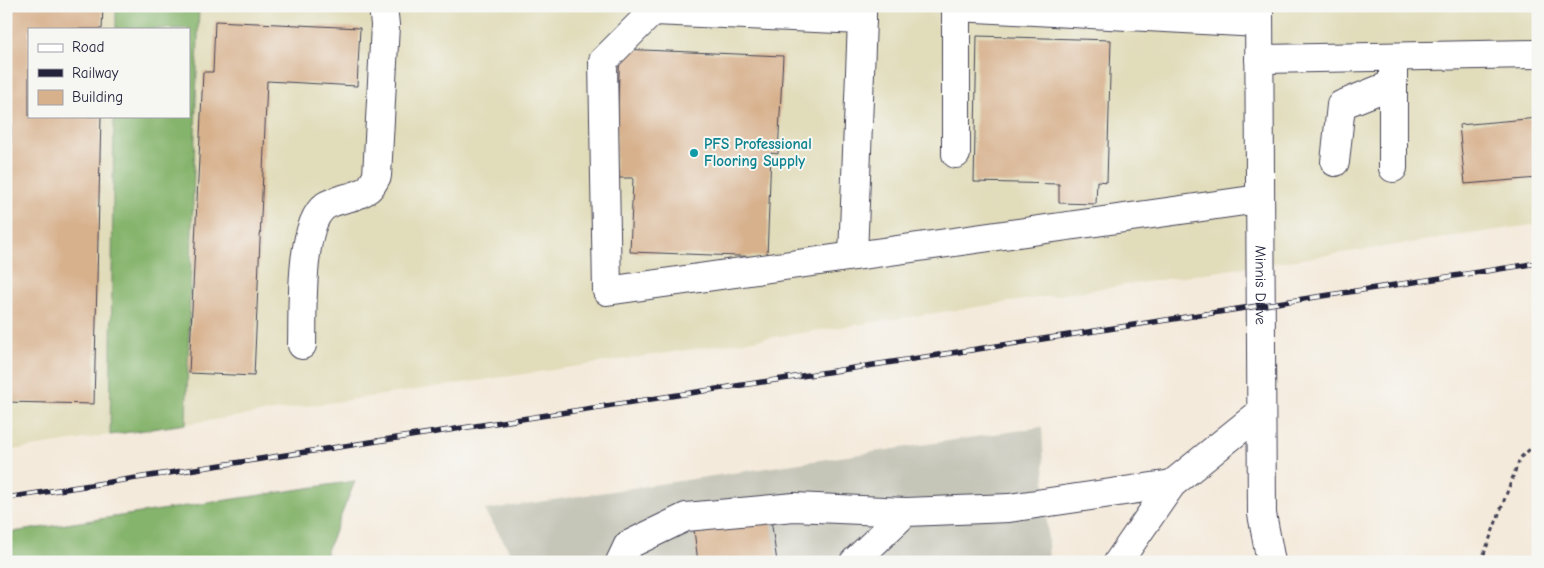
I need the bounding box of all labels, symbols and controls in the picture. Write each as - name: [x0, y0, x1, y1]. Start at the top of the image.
- legend: [28, 28, 190, 118]
- text: Road: [72, 38, 104, 56]
- text: Railway: [72, 64, 119, 82]
- text: Building: [72, 88, 123, 106]
- place label: PFS Professional Flooring Supply: [704, 135, 812, 170]
- marker: PFS Professional Flooring Supply: [688, 147, 700, 159]
- street label: Minnis Drive: [1251, 245, 1270, 325]

